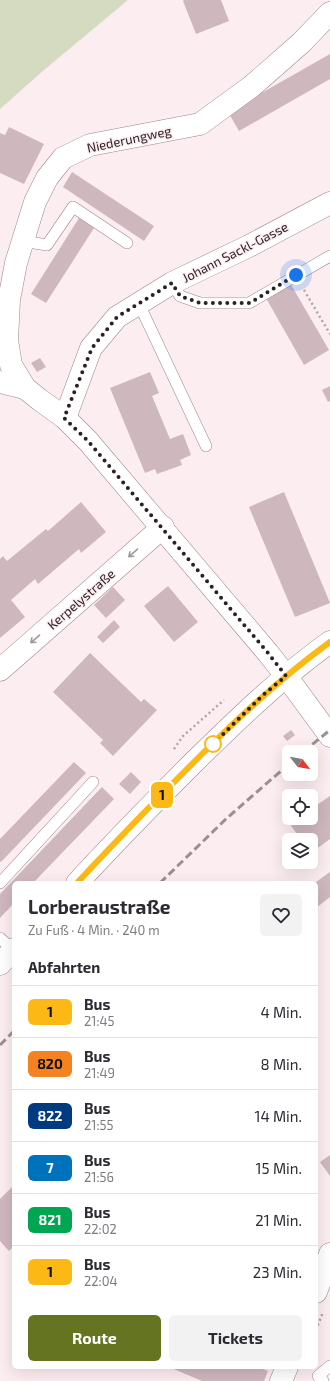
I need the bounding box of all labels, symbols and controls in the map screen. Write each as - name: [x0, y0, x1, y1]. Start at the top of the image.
- street label: Niederungweg: [85, 122, 173, 156]
- street label: Johann Sackl-Gasse: [179, 218, 291, 286]
- your location: [286, 265, 306, 285]
- one-way arrow: [128, 548, 138, 558]
- street label: Kerpelystraße: [44, 565, 118, 633]
- one-way arrow: [30, 634, 41, 643]
- unlabelled marker: [204, 735, 222, 753]
- north arrow: [282, 745, 318, 781]
- map controls: [282, 745, 318, 869]
- line badge: 1: [149, 782, 175, 808]
- text: 1: [159, 786, 165, 803]
- button: locate: [282, 789, 318, 825]
- button: layers: [282, 833, 318, 869]
- button: heart: [260, 894, 302, 936]
- text: Lorberaustraße: [28, 895, 171, 918]
- text: Zu Fuß · 4 Min. · 240 m: [28, 922, 160, 938]
- text: Abfahrten: [28, 958, 100, 976]
- text: Bus: [84, 995, 110, 1013]
- text: 1: [47, 1003, 53, 1020]
- text: 4 Min.: [260, 1003, 302, 1021]
- text: 21:45: [84, 1013, 115, 1029]
- text: Bus: [84, 1047, 110, 1065]
- text: 820: [37, 1055, 63, 1072]
- text: 8 Min.: [261, 1055, 302, 1073]
- text: 21:49: [84, 1065, 115, 1081]
- text: Bus: [84, 1099, 110, 1117]
- text: 822: [38, 1107, 63, 1124]
- text: 14 Min.: [254, 1107, 302, 1125]
- text: 21:55: [84, 1117, 113, 1133]
- text: Bus: [84, 1151, 110, 1169]
- text: 7: [46, 1159, 54, 1176]
- text: 15 Min.: [256, 1159, 302, 1177]
- text: 21:56: [84, 1169, 114, 1185]
- text: Bus: [84, 1203, 110, 1221]
- text: 821: [39, 1211, 61, 1228]
- text: 21 Min.: [255, 1211, 302, 1229]
- text: 22:02: [84, 1221, 117, 1237]
- text: Bus: [84, 1255, 110, 1273]
- text: 1: [47, 1263, 53, 1280]
- text: 23 Min.: [253, 1263, 302, 1281]
- text: 22:04: [84, 1273, 118, 1289]
- button: Route: [28, 1315, 161, 1361]
- button: Tickets: [169, 1315, 302, 1361]

